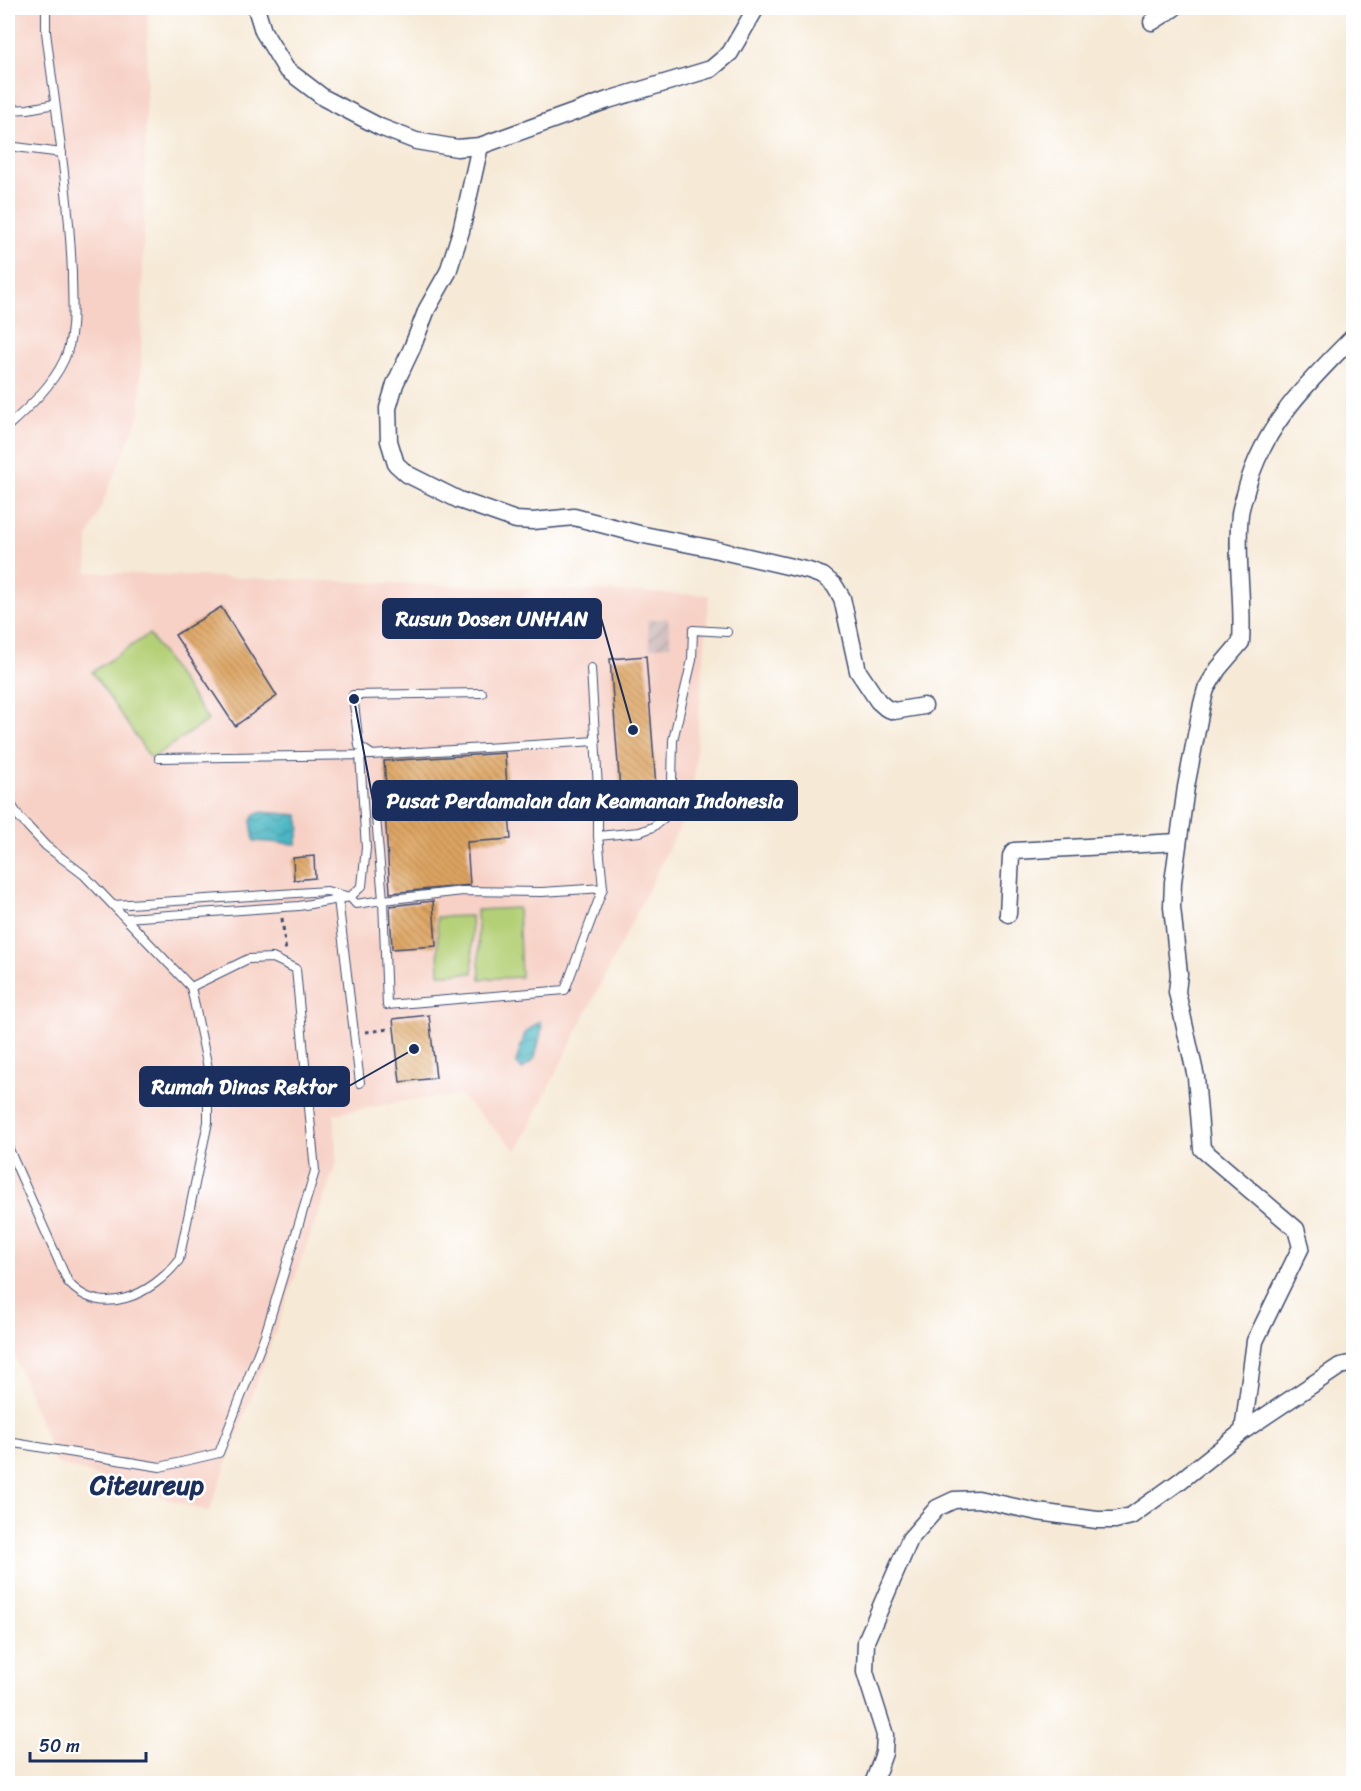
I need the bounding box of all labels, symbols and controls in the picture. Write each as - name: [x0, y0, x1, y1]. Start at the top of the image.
- callout: Rusun Dosen UNHAN: [383, 599, 601, 638]
- text: Rusun Dosen UNHAN: [395, 600, 589, 638]
- callout: Pusat Perdamaian dan Keamanan Indonesia: [373, 781, 797, 820]
- text: Pusat Perdamaian dan Keamanan Indonesia: [386, 782, 784, 820]
- callout: Rumah Dinas Rektor: [140, 1067, 349, 1106]
- text: Rumah Dinas Rektor: [151, 1068, 339, 1106]
- district label: Citeureup: [89, 1462, 204, 1508]
- scale bar: [30, 1725, 146, 1763]
- text: 50 m: [39, 1730, 80, 1762]

